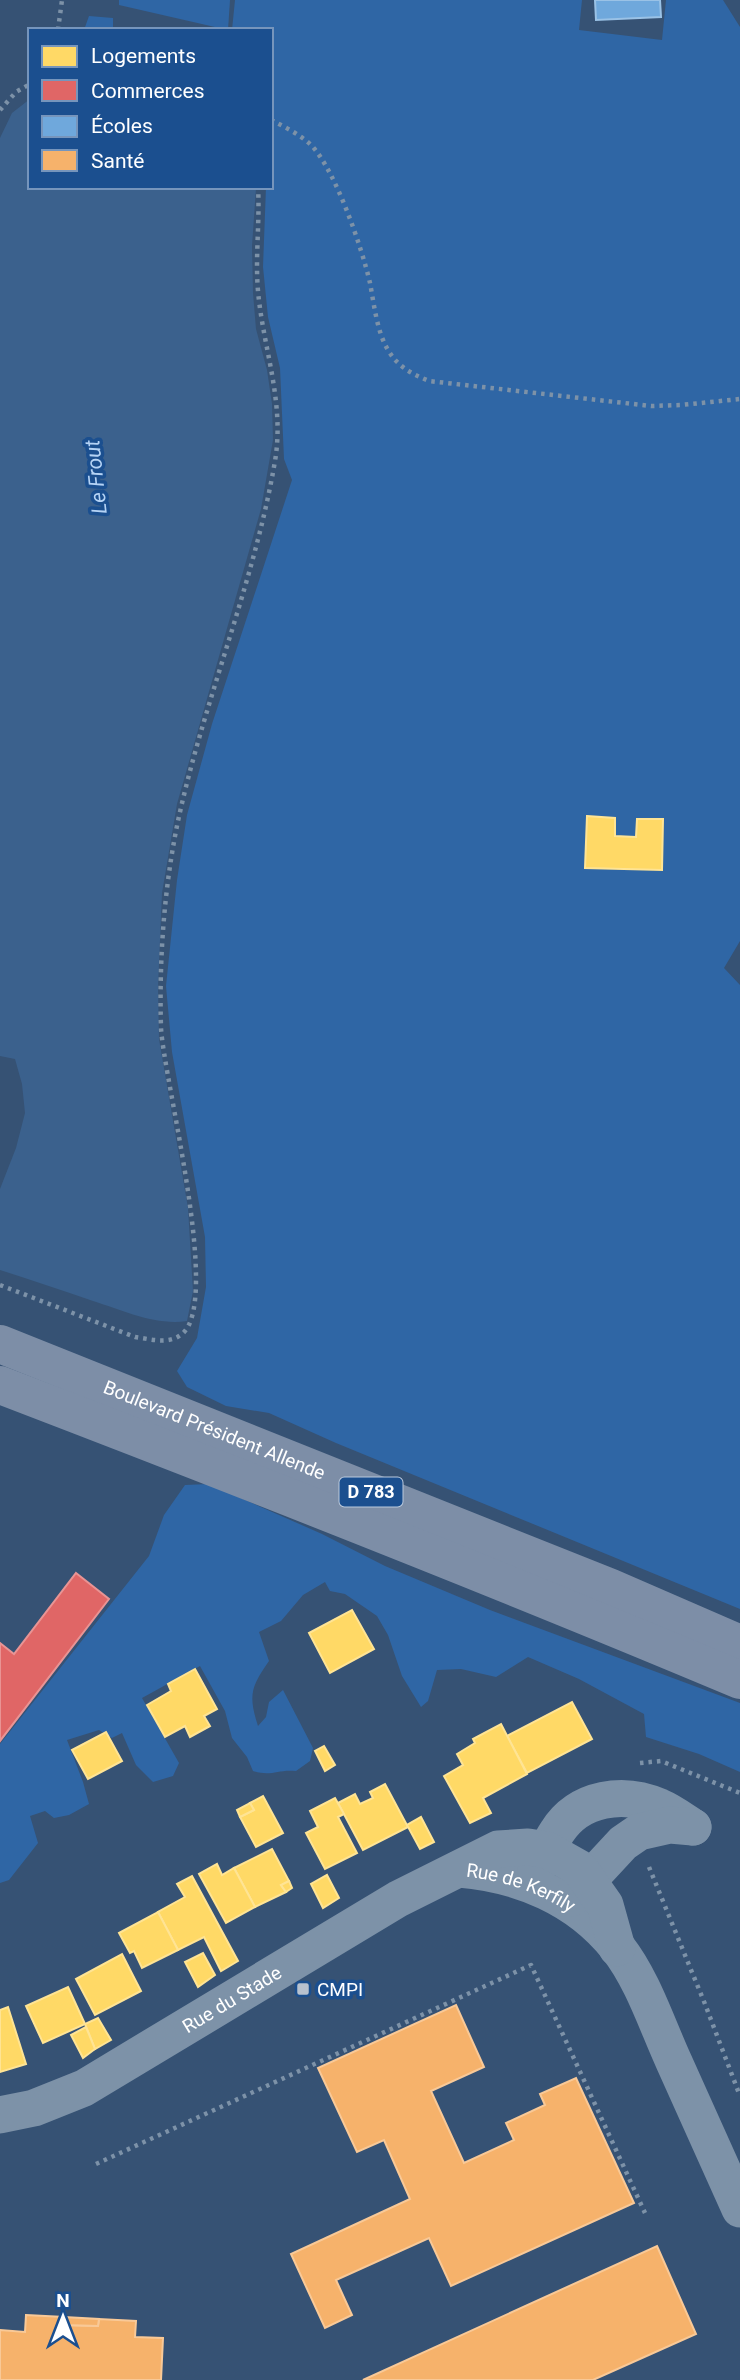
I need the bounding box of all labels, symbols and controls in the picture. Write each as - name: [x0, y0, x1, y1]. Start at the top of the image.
- legend: [28, 28, 273, 189]
- text: Logements: [91, 44, 196, 68]
- text: Commerces: [91, 79, 205, 103]
- text: Écoles: [91, 114, 153, 138]
- text: Santé: [91, 149, 145, 173]
- water label: Le Frout: [80, 439, 112, 515]
- street label: Boulevard Président Allende: [100, 1376, 329, 1485]
- road number: D 783: [340, 1478, 402, 1506]
- street label: Rue de Kerfily: [465, 1859, 580, 1917]
- street label: Rue du Stade: [178, 1961, 286, 2038]
- place label: CMPI: [317, 1978, 363, 2001]
- marker: CMPI: [295, 1981, 311, 1997]
- north arrow: [28, 2282, 98, 2352]
- text: N: [56, 2289, 70, 2312]

